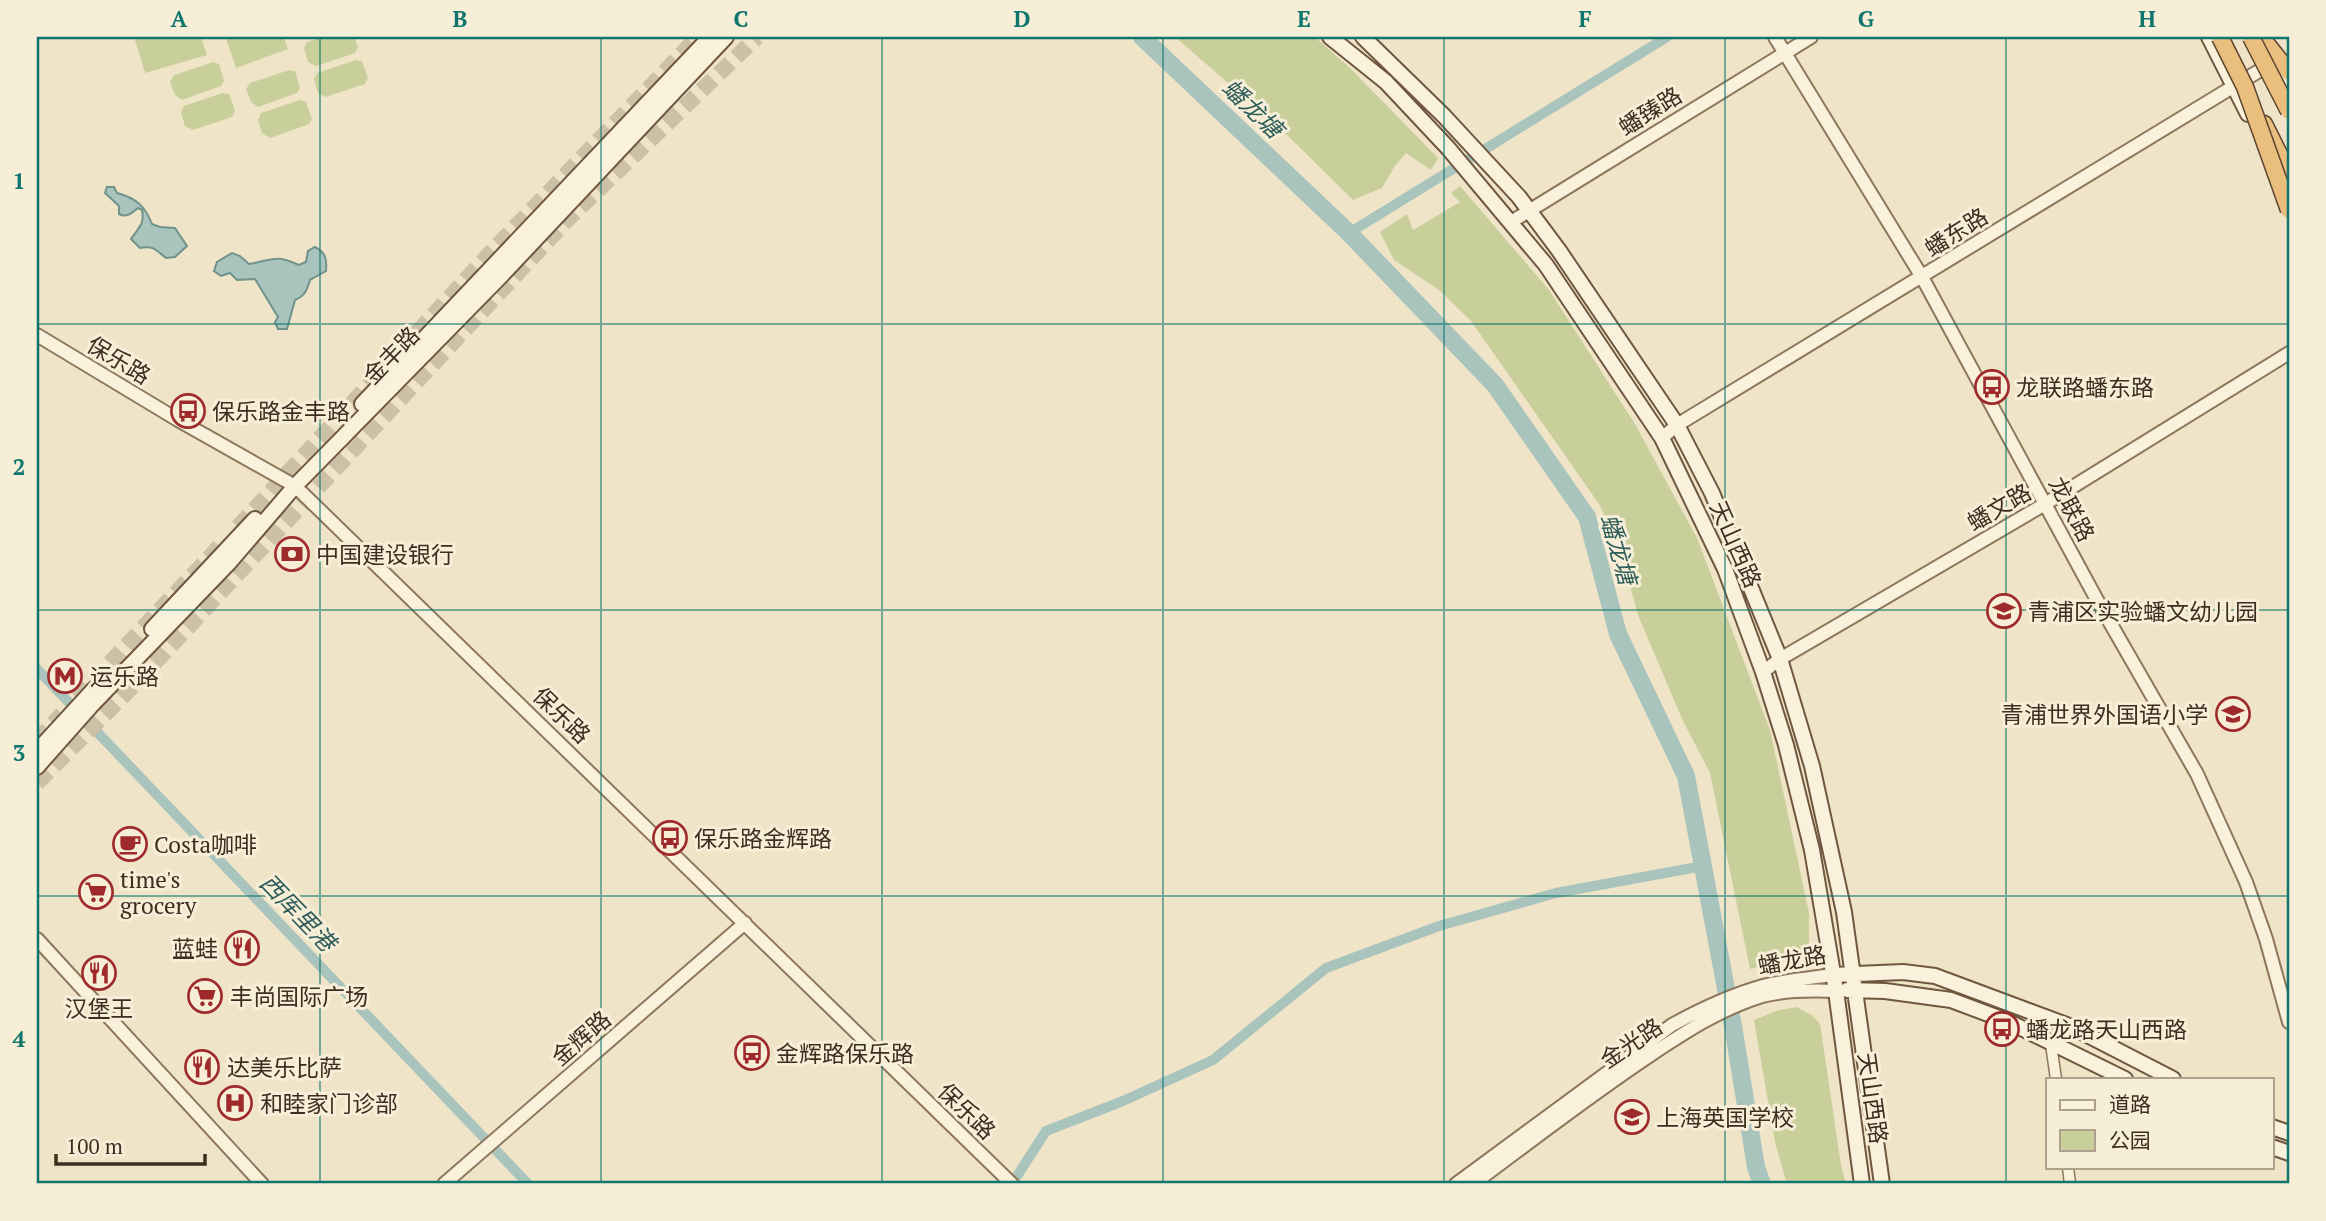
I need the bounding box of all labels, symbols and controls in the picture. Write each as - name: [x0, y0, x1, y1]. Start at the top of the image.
- text: A: [171, 3, 188, 34]
- text: B: [453, 3, 468, 34]
- text: C: [734, 3, 749, 34]
- text: D: [1014, 3, 1031, 34]
- text: E: [1297, 3, 1311, 34]
- text: F: [1578, 3, 1592, 34]
- text: G: [1858, 3, 1875, 34]
- text: H: [2138, 3, 2156, 34]
- water label: 蟠龙塘: [1216, 71, 1293, 147]
- street label: 蟠臻路: [1613, 80, 1687, 142]
- text: 1: [13, 165, 26, 196]
- street label: 蟠东路: [1919, 201, 1993, 263]
- street label: 金丰路: [356, 319, 426, 391]
- street label: 保乐路: [81, 329, 157, 391]
- bus stop icon: 龙联路蟠东路: [1973, 368, 2011, 406]
- place label: 龙联路蟠东路: [2016, 372, 2154, 403]
- bus stop icon: 保乐路金丰路: [169, 392, 207, 430]
- place label: 保乐路金丰路: [212, 396, 350, 427]
- text: 2: [13, 451, 26, 482]
- street label: 龙联路: [2042, 471, 2102, 547]
- street label: 蟠文路: [1961, 476, 2037, 538]
- street label: 天山西路: [1703, 496, 1769, 592]
- water label: 蟠龙塘: [1594, 510, 1645, 592]
- bank icon: 中国建设银行: [273, 535, 311, 573]
- place label: 中国建设银行: [316, 539, 454, 570]
- school or university icon: 青浦区实验蟠文幼儿园: [1985, 592, 2023, 630]
- place label: 青浦区实验蟠文幼儿园: [2028, 596, 2258, 627]
- metro station icon: 运乐路: [46, 657, 84, 695]
- place label: 运乐路: [90, 661, 159, 692]
- street label: 保乐路: [526, 680, 598, 750]
- school or university icon: 青浦世界外国语小学: [2214, 695, 2252, 733]
- place label: 青浦世界外国语小学: [2001, 699, 2208, 730]
- text: 3: [13, 737, 26, 768]
- bus stop icon: 保乐路金辉路: [651, 819, 689, 857]
- place label: 保乐路金辉路: [694, 823, 832, 854]
- cafe icon: Costa咖啡: [111, 825, 149, 863]
- place label: Costa咖啡: [154, 829, 257, 860]
- place label: time's grocery: [120, 864, 197, 921]
- water label: 西厍里港: [253, 866, 345, 960]
- supermarket icon: time's grocery: [77, 873, 115, 911]
- restaurant icon: 蓝蛙: [223, 929, 261, 967]
- place label: 蓝蛙: [172, 933, 218, 964]
- street label: 蟠龙路: [1755, 939, 1829, 981]
- restaurant icon: 汉堡王: [80, 954, 118, 992]
- supermarket icon: 丰尚国际广场: [186, 977, 224, 1015]
- place label: 丰尚国际广场: [230, 981, 368, 1012]
- place label: 汉堡王: [65, 993, 134, 1024]
- street label: 金辉路: [545, 1004, 617, 1072]
- bus stop icon: 蟠龙路天山西路: [1983, 1010, 2021, 1048]
- street label: 金光路: [1594, 1011, 1668, 1075]
- place label: 蟠龙路天山西路: [2026, 1014, 2187, 1045]
- text: 4: [13, 1023, 26, 1054]
- bus stop icon: 金辉路保乐路: [733, 1034, 771, 1072]
- place label: 金辉路保乐路: [776, 1038, 914, 1069]
- restaurant icon: 达美乐比萨: [183, 1048, 221, 1086]
- street label: 天山西路: [1851, 1050, 1895, 1146]
- place label: 达美乐比萨: [227, 1052, 342, 1083]
- street label: 保乐路: [931, 1076, 1003, 1146]
- legend: [2046, 1078, 2274, 1168]
- hospital icon: 和睦家门诊部: [216, 1084, 254, 1122]
- place label: 和睦家门诊部: [260, 1088, 398, 1119]
- text: 道路: [2109, 1090, 2151, 1118]
- school or university icon: 上海英国学校: [1613, 1098, 1651, 1136]
- place label: 上海英国学校: [1656, 1102, 1794, 1133]
- scale bar: [56, 1123, 205, 1167]
- text: 公园: [2109, 1126, 2151, 1154]
- text: 100 m: [66, 1132, 123, 1160]

